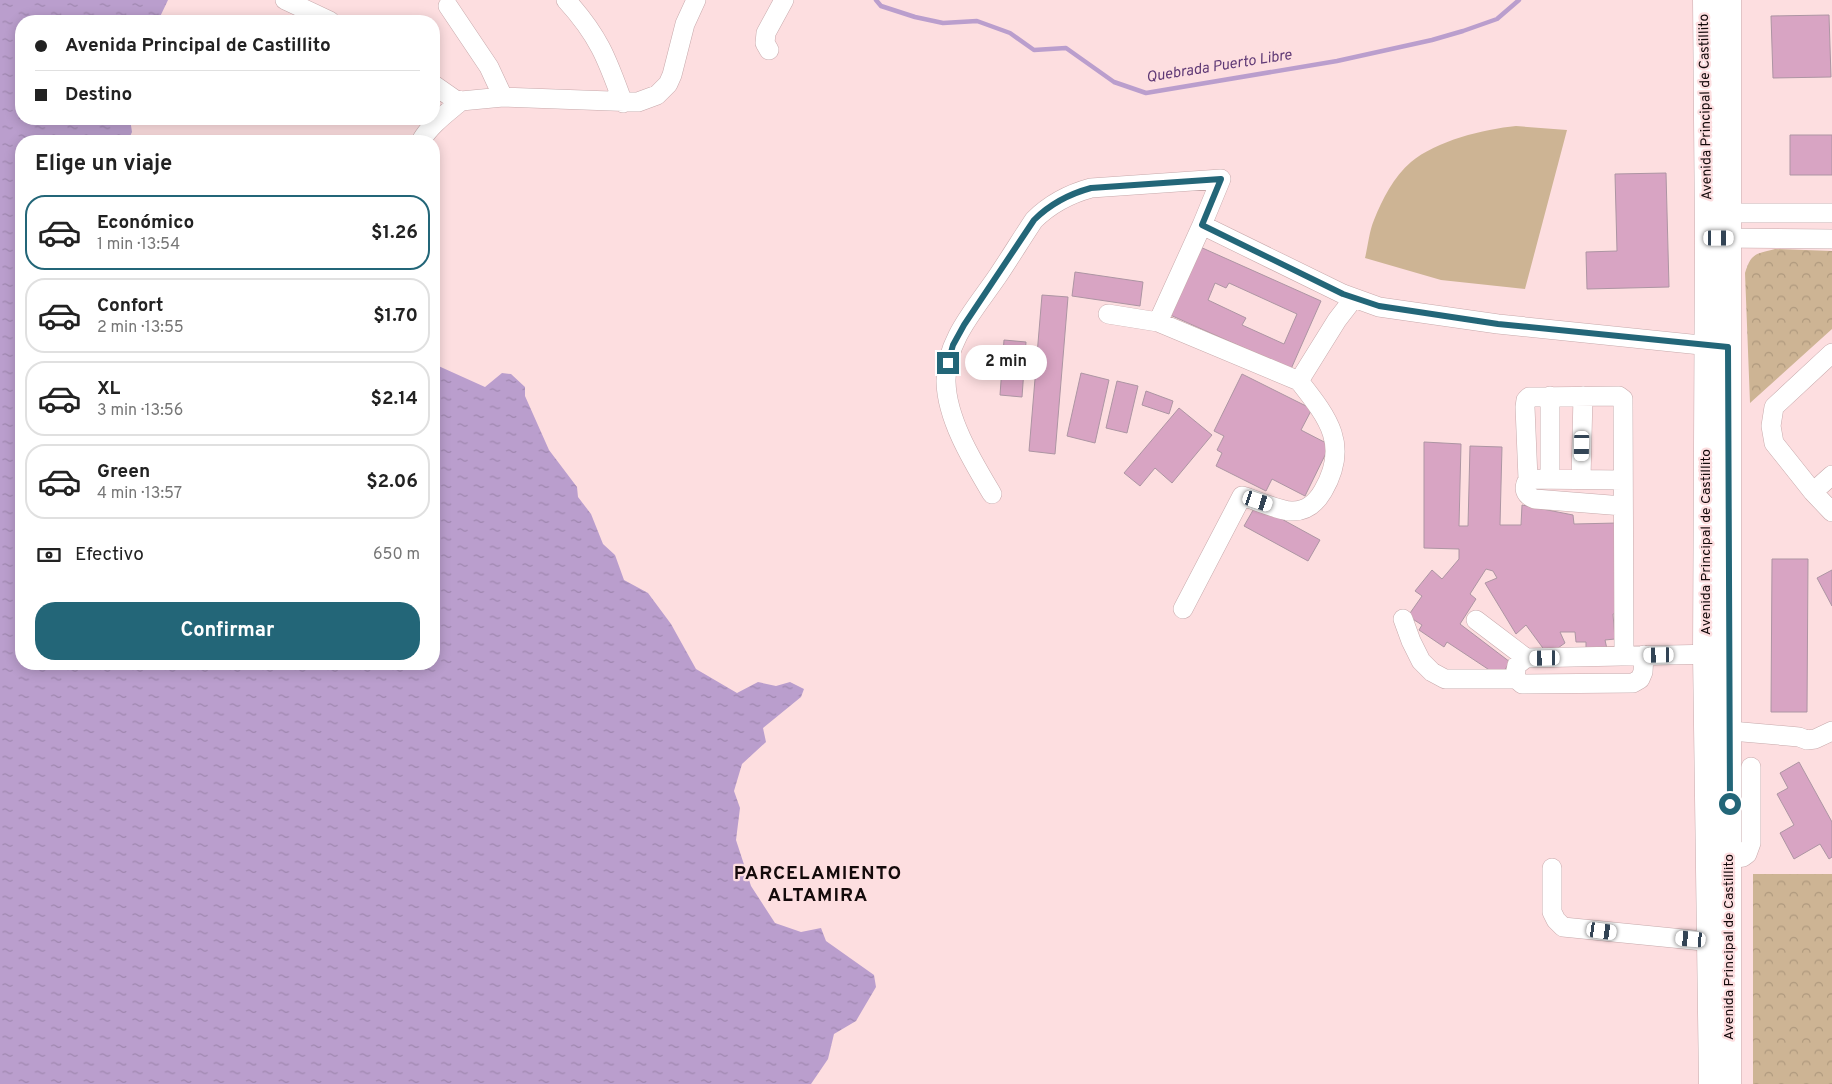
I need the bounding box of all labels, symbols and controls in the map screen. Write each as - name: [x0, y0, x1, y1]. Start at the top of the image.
- street label: Avenida Principal de Castillito: [1696, 14, 1716, 200]
- text: Avenida Principal de Castillito: [65, 34, 331, 58]
- water label: Quebrada Puerto Libre: [1145, 46, 1293, 88]
- text: Destino: [65, 83, 132, 107]
- text: Elige un viaje: [35, 151, 172, 178]
- icon: car: [37, 210, 82, 255]
- text: Económico: [97, 211, 194, 235]
- text: $1.26: [371, 221, 418, 245]
- car: [1704, 231, 1734, 246]
- text: 1 min · 13:54: [97, 235, 180, 255]
- icon: car: [37, 293, 82, 338]
- text: Confort: [97, 294, 163, 318]
- text: $1.70: [373, 304, 418, 328]
- text: 2 min · 13:55: [97, 318, 184, 338]
- callout: 2 min: [966, 346, 1048, 380]
- route end: [937, 352, 959, 374]
- text: 2 min: [985, 352, 1027, 372]
- icon: car: [37, 376, 82, 421]
- text: XL: [97, 377, 120, 401]
- text: $2.14: [370, 387, 418, 411]
- text: 3 min · 13:56: [97, 401, 183, 421]
- car: [1574, 431, 1589, 461]
- street label: Avenida Principal de Castillito: [1698, 449, 1715, 635]
- icon: car: [37, 459, 82, 504]
- text: Green: [97, 460, 150, 484]
- text: $2.06: [366, 470, 418, 494]
- text: 4 min · 13:57: [97, 484, 182, 504]
- car: [1241, 489, 1274, 513]
- icon: cash: [35, 541, 63, 569]
- text: Efectivo: [75, 543, 144, 567]
- text: 650 m: [373, 545, 420, 565]
- button: Confirmar: [35, 602, 420, 660]
- car: [1643, 647, 1674, 663]
- car: [1529, 650, 1560, 666]
- route start: [1719, 793, 1741, 815]
- street label: Avenida Principal de Castillito: [1721, 854, 1738, 1040]
- district label: PARCELAMIENTO ALTAMIRA: [734, 862, 902, 908]
- car: [1586, 921, 1617, 941]
- car: [1675, 930, 1706, 948]

